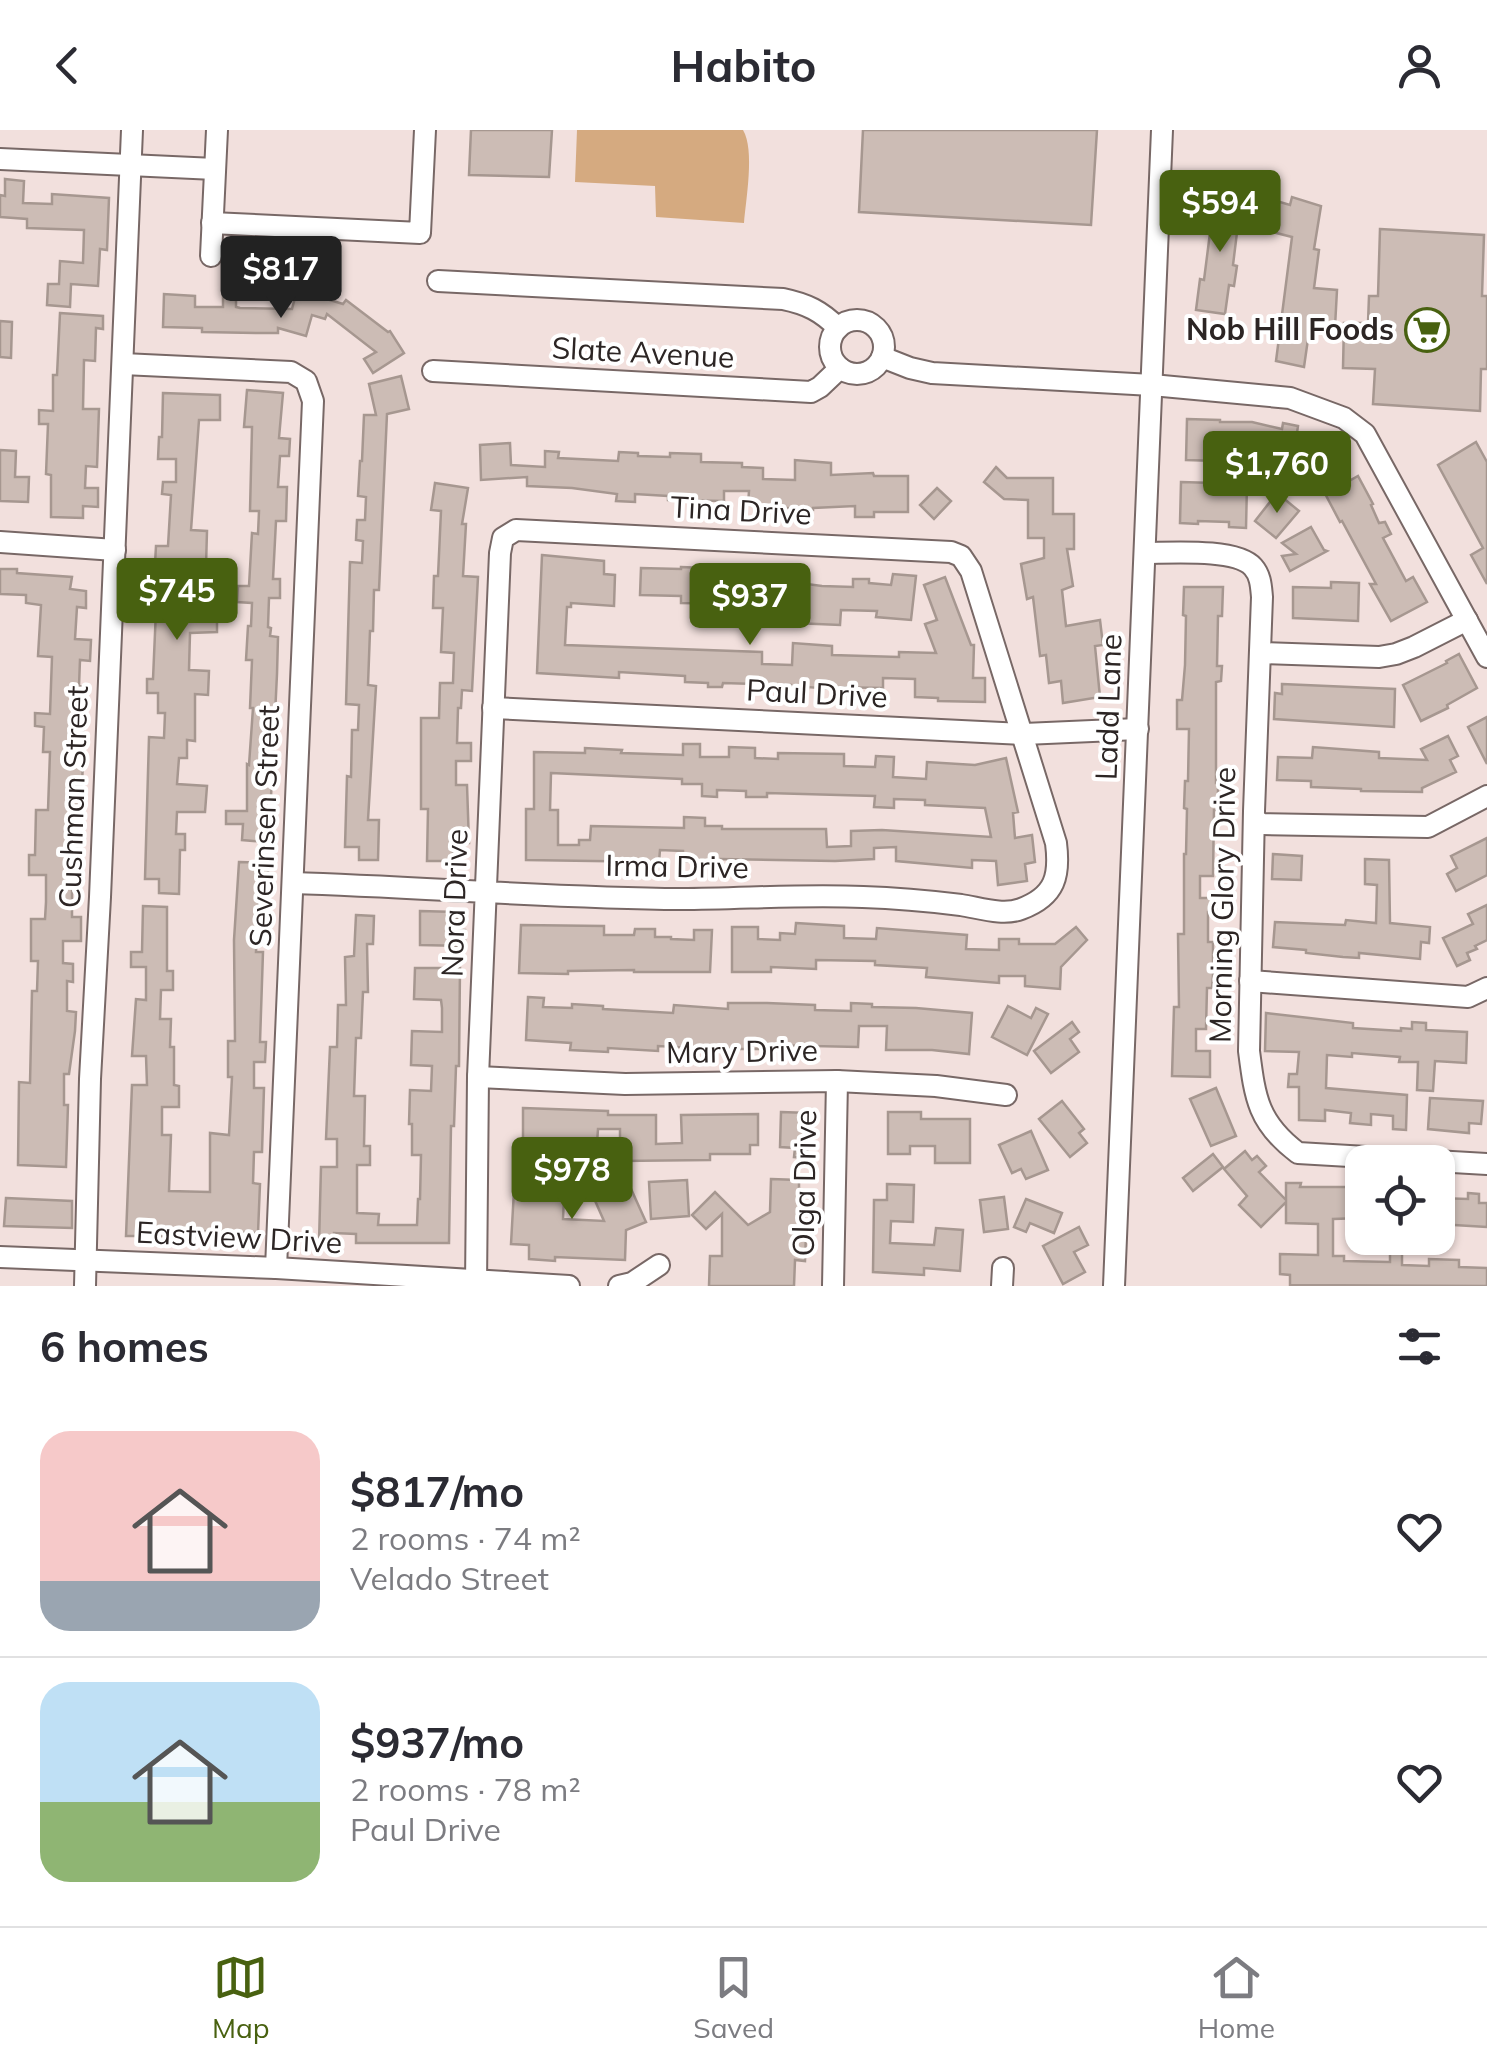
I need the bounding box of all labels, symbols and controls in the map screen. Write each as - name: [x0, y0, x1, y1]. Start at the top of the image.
- text: Habito: [671, 37, 816, 93]
- icon: back: [40, 38, 95, 93]
- icon: person: [1392, 38, 1447, 93]
- pin: $594: [1161, 170, 1279, 255]
- text: $594: [1182, 182, 1258, 222]
- pin: $817: [222, 236, 340, 321]
- text: $817: [243, 248, 319, 288]
- supermarket icon: Nob Hill Foods: [1404, 307, 1450, 353]
- place label: Nob Hill Foods: [1186, 310, 1394, 348]
- street label: Slate Avenue: [551, 328, 735, 376]
- pin: $1,760: [1196, 431, 1358, 516]
- text: $1,760: [1225, 443, 1329, 483]
- street label: Tina Drive: [670, 487, 813, 533]
- pin: $745: [118, 558, 236, 643]
- pin: $937: [691, 563, 809, 648]
- text: $745: [139, 570, 215, 610]
- text: $937: [712, 575, 788, 615]
- street label: Ladd Lane: [1086, 633, 1130, 781]
- street label: Paul Drive: [745, 670, 889, 716]
- street label: Cushman Street: [50, 685, 96, 909]
- street label: Severinsen Street: [241, 704, 287, 948]
- street label: Morning Glory Drive: [1201, 767, 1243, 1043]
- street label: Nora Drive: [432, 828, 476, 978]
- street label: Irma Drive: [605, 846, 749, 886]
- street label: Mary Drive: [666, 1031, 818, 1071]
- street label: Olga Drive: [784, 1109, 824, 1257]
- pin: $978: [513, 1137, 631, 1222]
- map controls: [1345, 1145, 1455, 1255]
- button: locate: [1345, 1145, 1455, 1255]
- text: $978: [534, 1149, 610, 1189]
- street label: Eastview Drive: [135, 1213, 343, 1261]
- icon: filters: [1392, 1319, 1447, 1374]
- text: 6 homes: [40, 1320, 209, 1373]
- text: $817/mo: [350, 1465, 524, 1518]
- icon: home: [120, 1471, 240, 1591]
- icon: heart: [1392, 1504, 1447, 1559]
- text: 2 rooms · 74 m²: [350, 1518, 581, 1558]
- text: Velado Street: [350, 1558, 549, 1598]
- text: $937/mo: [350, 1716, 524, 1769]
- icon: home: [120, 1722, 240, 1842]
- icon: heart: [1392, 1755, 1447, 1810]
- text: 2 rooms · 78 m²: [350, 1769, 581, 1809]
- text: Paul Drive: [350, 1809, 501, 1849]
- tab: Map: [212, 1950, 270, 2045]
- tab: Saved: [693, 1950, 774, 2045]
- tab: Home: [1198, 1950, 1275, 2045]

